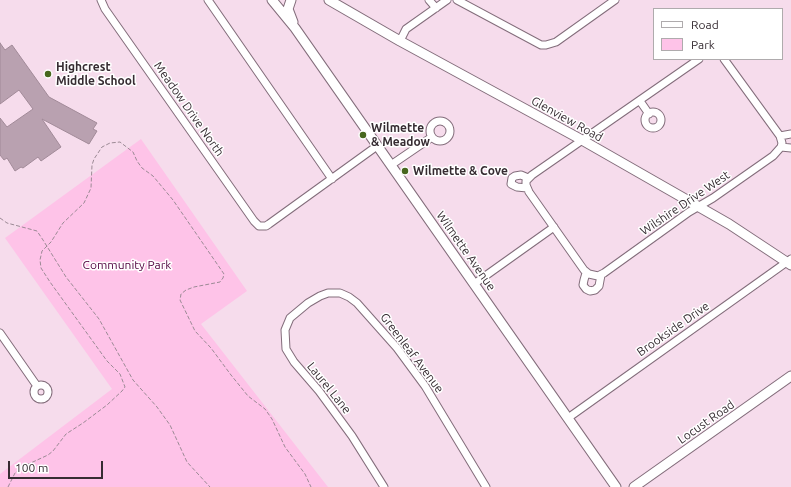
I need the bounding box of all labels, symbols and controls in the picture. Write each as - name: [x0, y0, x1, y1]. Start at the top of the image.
- legend: [653, 8, 783, 60]
- text: Road: [691, 18, 719, 31]
- text: Park: [691, 38, 715, 51]
- street label: Meadow Drive North: [151, 59, 227, 159]
- place label: Highcrest Middle School: [56, 60, 136, 88]
- marker: Highcrest Middle School: [43, 69, 53, 79]
- street label: Glenview Road: [529, 93, 605, 145]
- place label: Wilmette & Meadow: [371, 121, 430, 149]
- marker: Wilmette & Meadow: [358, 130, 368, 140]
- place label: Wilmette & Cove: [413, 164, 508, 178]
- marker: Wilmette & Cove: [400, 166, 410, 176]
- street label: Wilshire Drive West: [638, 168, 732, 238]
- street label: Wilmette Avenue: [433, 209, 499, 293]
- park label: Community Park: [83, 258, 171, 272]
- street label: Brookside Drive: [634, 299, 712, 359]
- street label: Greenleaf Avenue: [377, 310, 447, 396]
- street label: Laurel Lane: [304, 359, 354, 417]
- street label: Locust Road: [675, 397, 737, 447]
- scale bar: [10, 453, 105, 479]
- text: 100 m: [15, 461, 48, 474]

